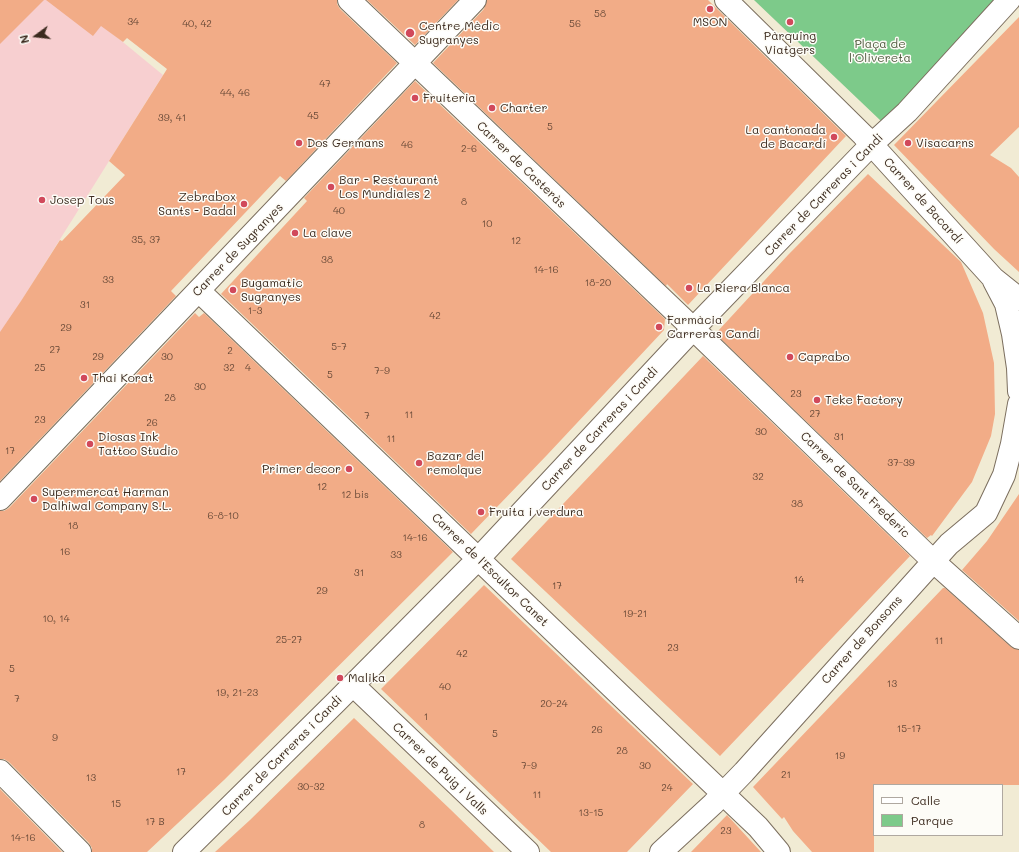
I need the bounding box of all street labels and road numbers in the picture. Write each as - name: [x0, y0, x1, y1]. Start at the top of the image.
- street label: Carrer de Casteràs: [473, 119, 569, 211]
- street label: Carrer de Carreras i Candi: [762, 131, 886, 259]
- street label: Carrer de Bacardí: [880, 155, 966, 247]
- street label: Carrer de Sugranyes: [190, 200, 286, 300]
- street label: Carrer de Carreras i Candi: [539, 364, 661, 494]
- street label: Carrer de Sant Frederic: [797, 429, 913, 541]
- street label: Carrer de l'Escultor Canet: [429, 510, 551, 630]
- street label: Carrer de Bonsoms: [819, 593, 905, 687]
- street label: Carrer de Carreras i Candi: [219, 693, 345, 819]
- street label: Carrer de Puig i Valls: [389, 720, 491, 818]

